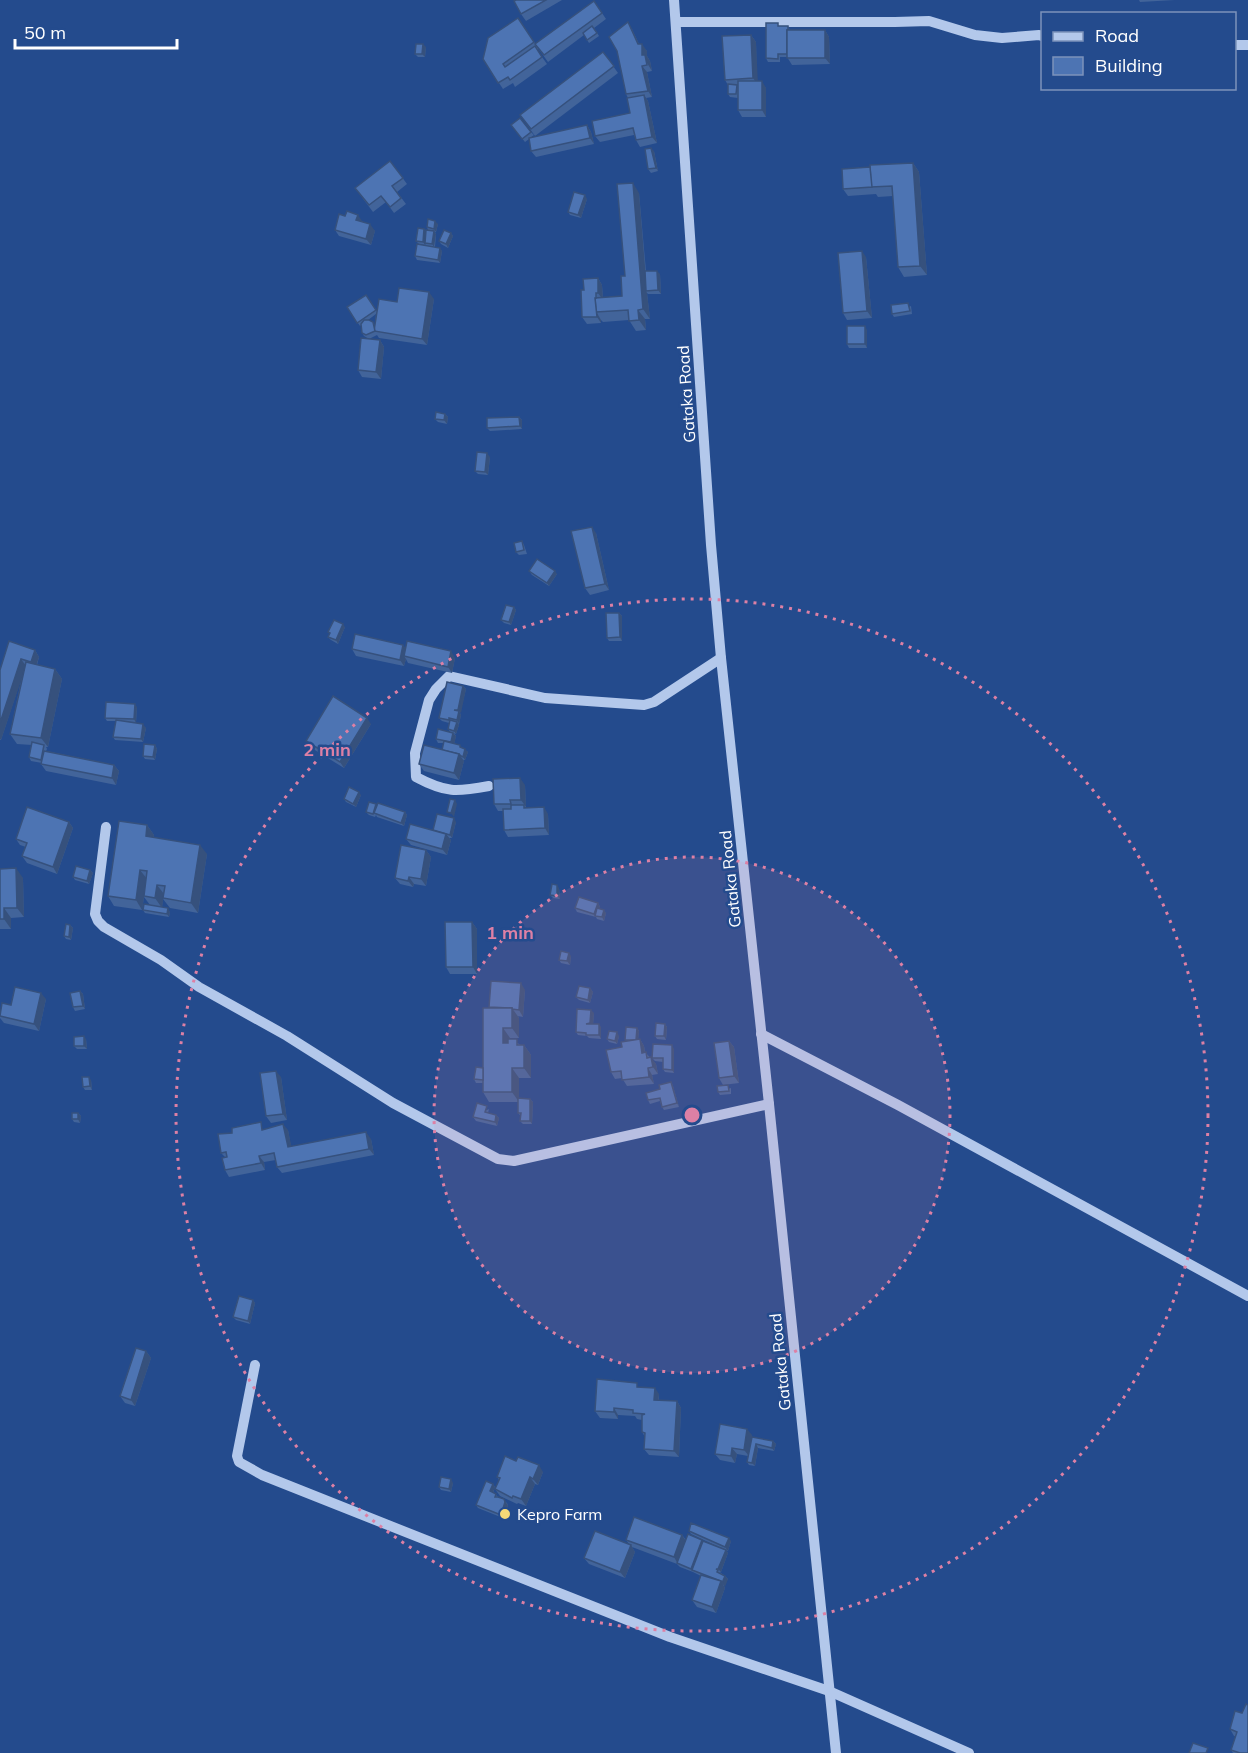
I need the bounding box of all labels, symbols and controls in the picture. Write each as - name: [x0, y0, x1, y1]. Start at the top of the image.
- scale bar: [15, 12, 177, 50]
- legend: [1041, 12, 1236, 90]
- text: 50 m: [24, 21, 66, 44]
- text: Road: [1095, 24, 1139, 47]
- text: Building: [1095, 54, 1163, 77]
- street label: Gataka Road: [673, 345, 699, 443]
- text: 2 min: [303, 738, 351, 761]
- street label: Gataka Road: [715, 829, 745, 929]
- text: 1 min: [486, 921, 534, 944]
- centre of rings: [682, 1105, 702, 1125]
- street label: Gataka Road: [765, 1312, 795, 1412]
- place label: Kepro Farm: [517, 1504, 602, 1524]
- marker: Kepro Farm: [498, 1507, 512, 1521]

